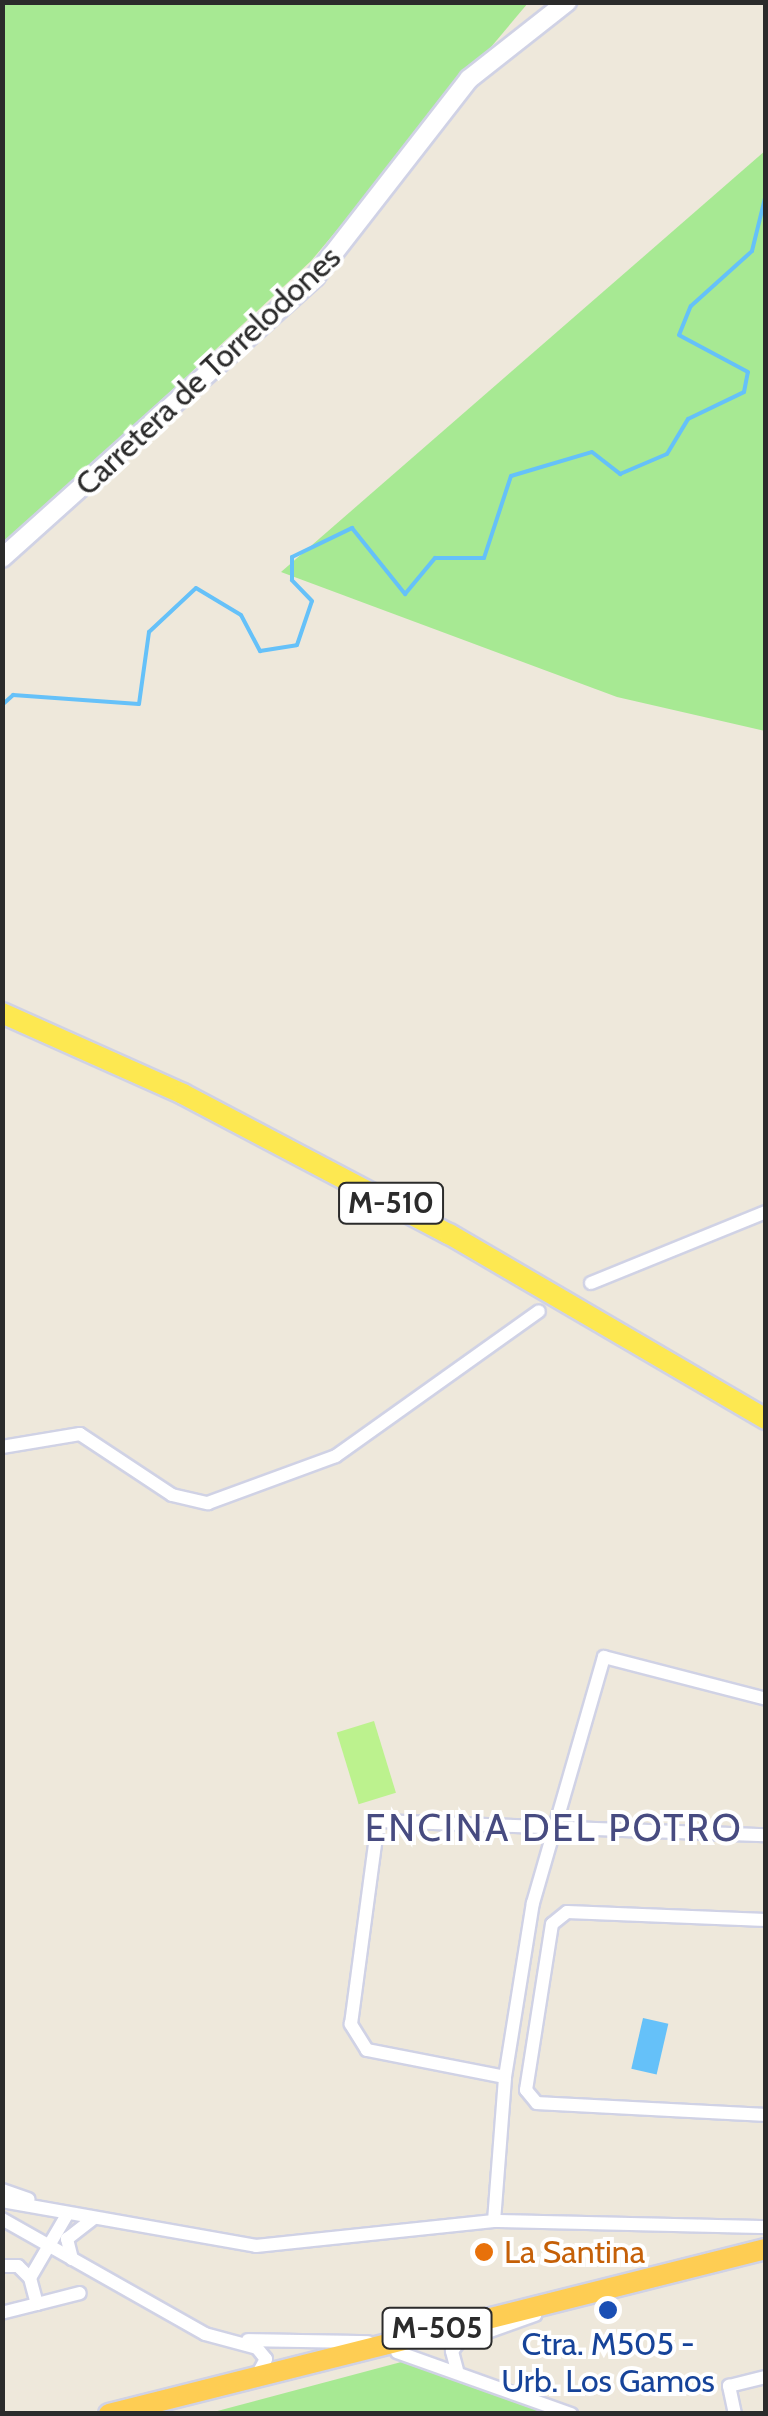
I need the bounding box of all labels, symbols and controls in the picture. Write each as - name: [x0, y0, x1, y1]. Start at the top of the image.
- street label: Carretera de Torrelodones: [68, 238, 348, 504]
- road number: M-510: [336, 1178, 446, 1228]
- district label: ENCINA DEL POTRO: [365, 1805, 743, 1851]
- place label: La Santina: [504, 2233, 645, 2271]
- marker: La Santina: [473, 2241, 495, 2263]
- marker: Ctra. M505 - Urb. Los Gamos: [597, 2299, 619, 2321]
- road number: M-505: [380, 2303, 494, 2353]
- place label: Ctra. M505 - Urb. Los Gamos: [501, 2326, 715, 2401]

